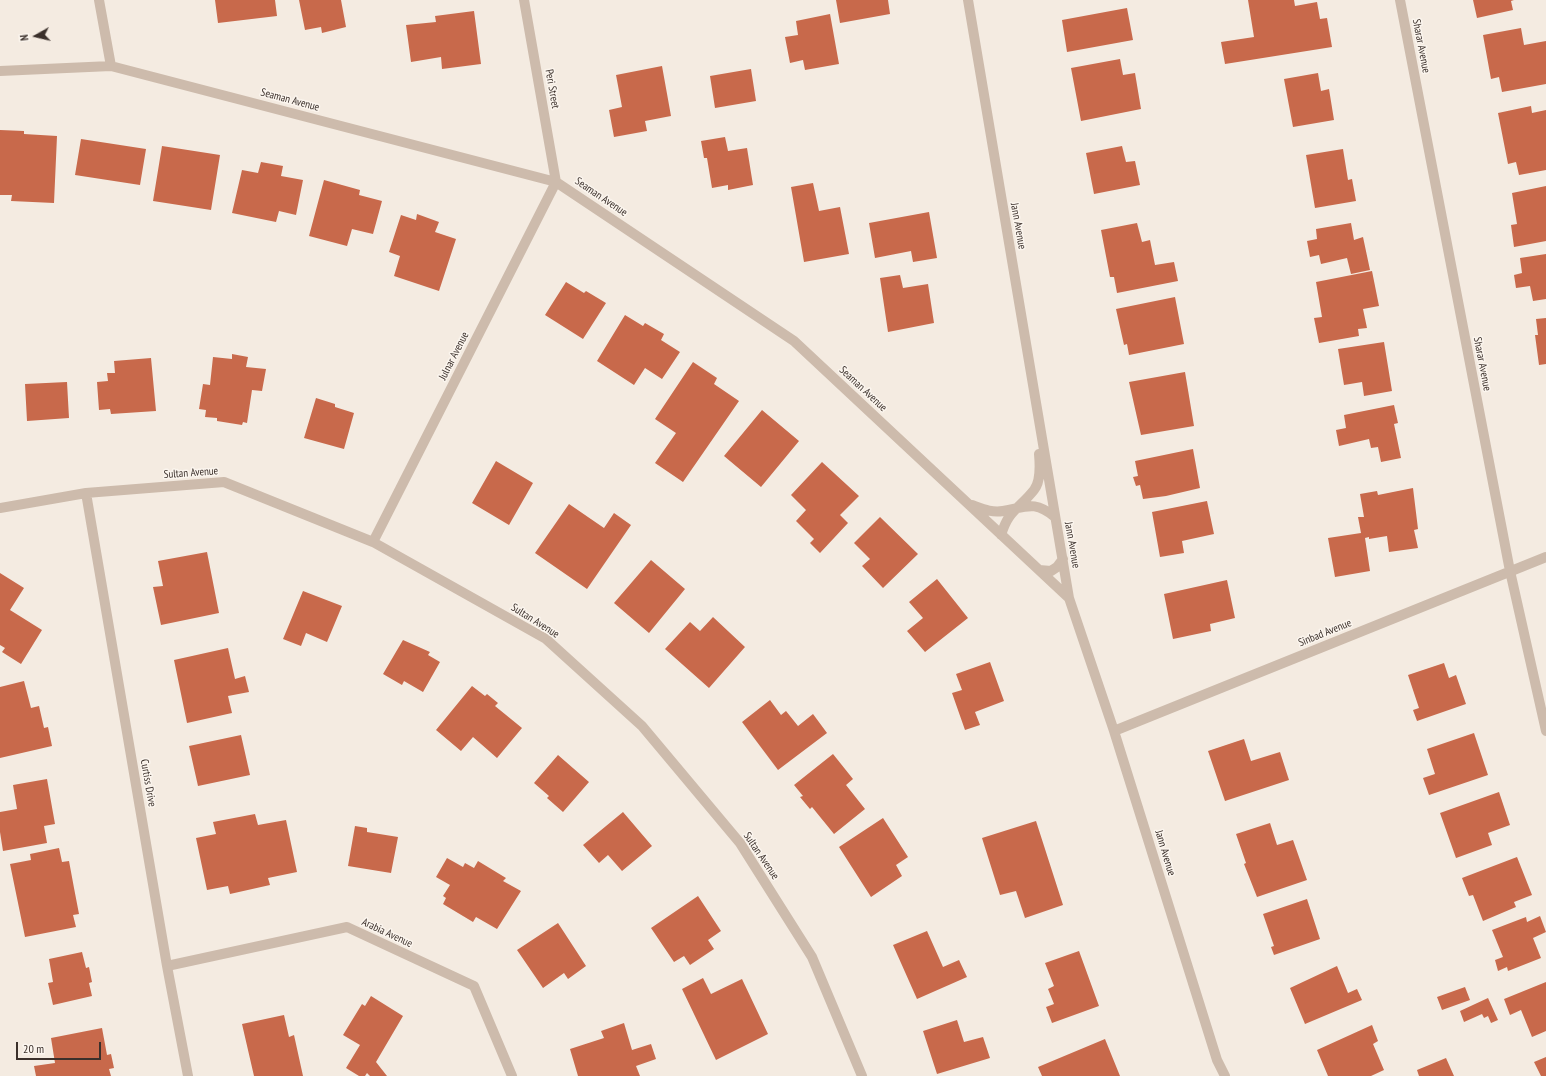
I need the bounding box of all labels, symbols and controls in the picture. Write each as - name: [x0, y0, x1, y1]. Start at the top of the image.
- north arrow: [16, 16, 56, 56]
- street label: Sharar Avenue: [1409, 18, 1433, 74]
- text: N: [17, 34, 31, 42]
- street label: Peri Street: [542, 68, 562, 110]
- street label: Seaman Avenue: [259, 86, 321, 114]
- street label: Seaman Avenue: [572, 175, 630, 219]
- street label: Jann Avenue: [1007, 202, 1029, 250]
- street label: Julnar Avenue: [436, 330, 472, 382]
- street label: Sharar Avenue: [1470, 336, 1494, 392]
- street label: Seaman Avenue: [836, 364, 890, 414]
- street label: Sultan Avenue: [163, 465, 219, 481]
- street label: Jann Avenue: [1061, 521, 1083, 569]
- street label: Sultan Avenue: [508, 601, 562, 641]
- street label: Sinbad Avenue: [1297, 616, 1353, 650]
- street label: Curtiss Drive: [137, 758, 159, 808]
- street label: Jann Avenue: [1152, 829, 1178, 877]
- street label: Sultan Avenue: [740, 830, 782, 882]
- street label: Arabia Avenue: [360, 916, 414, 950]
- scale bar: [18, 1034, 103, 1060]
- text: 20 m: [23, 1041, 44, 1056]

